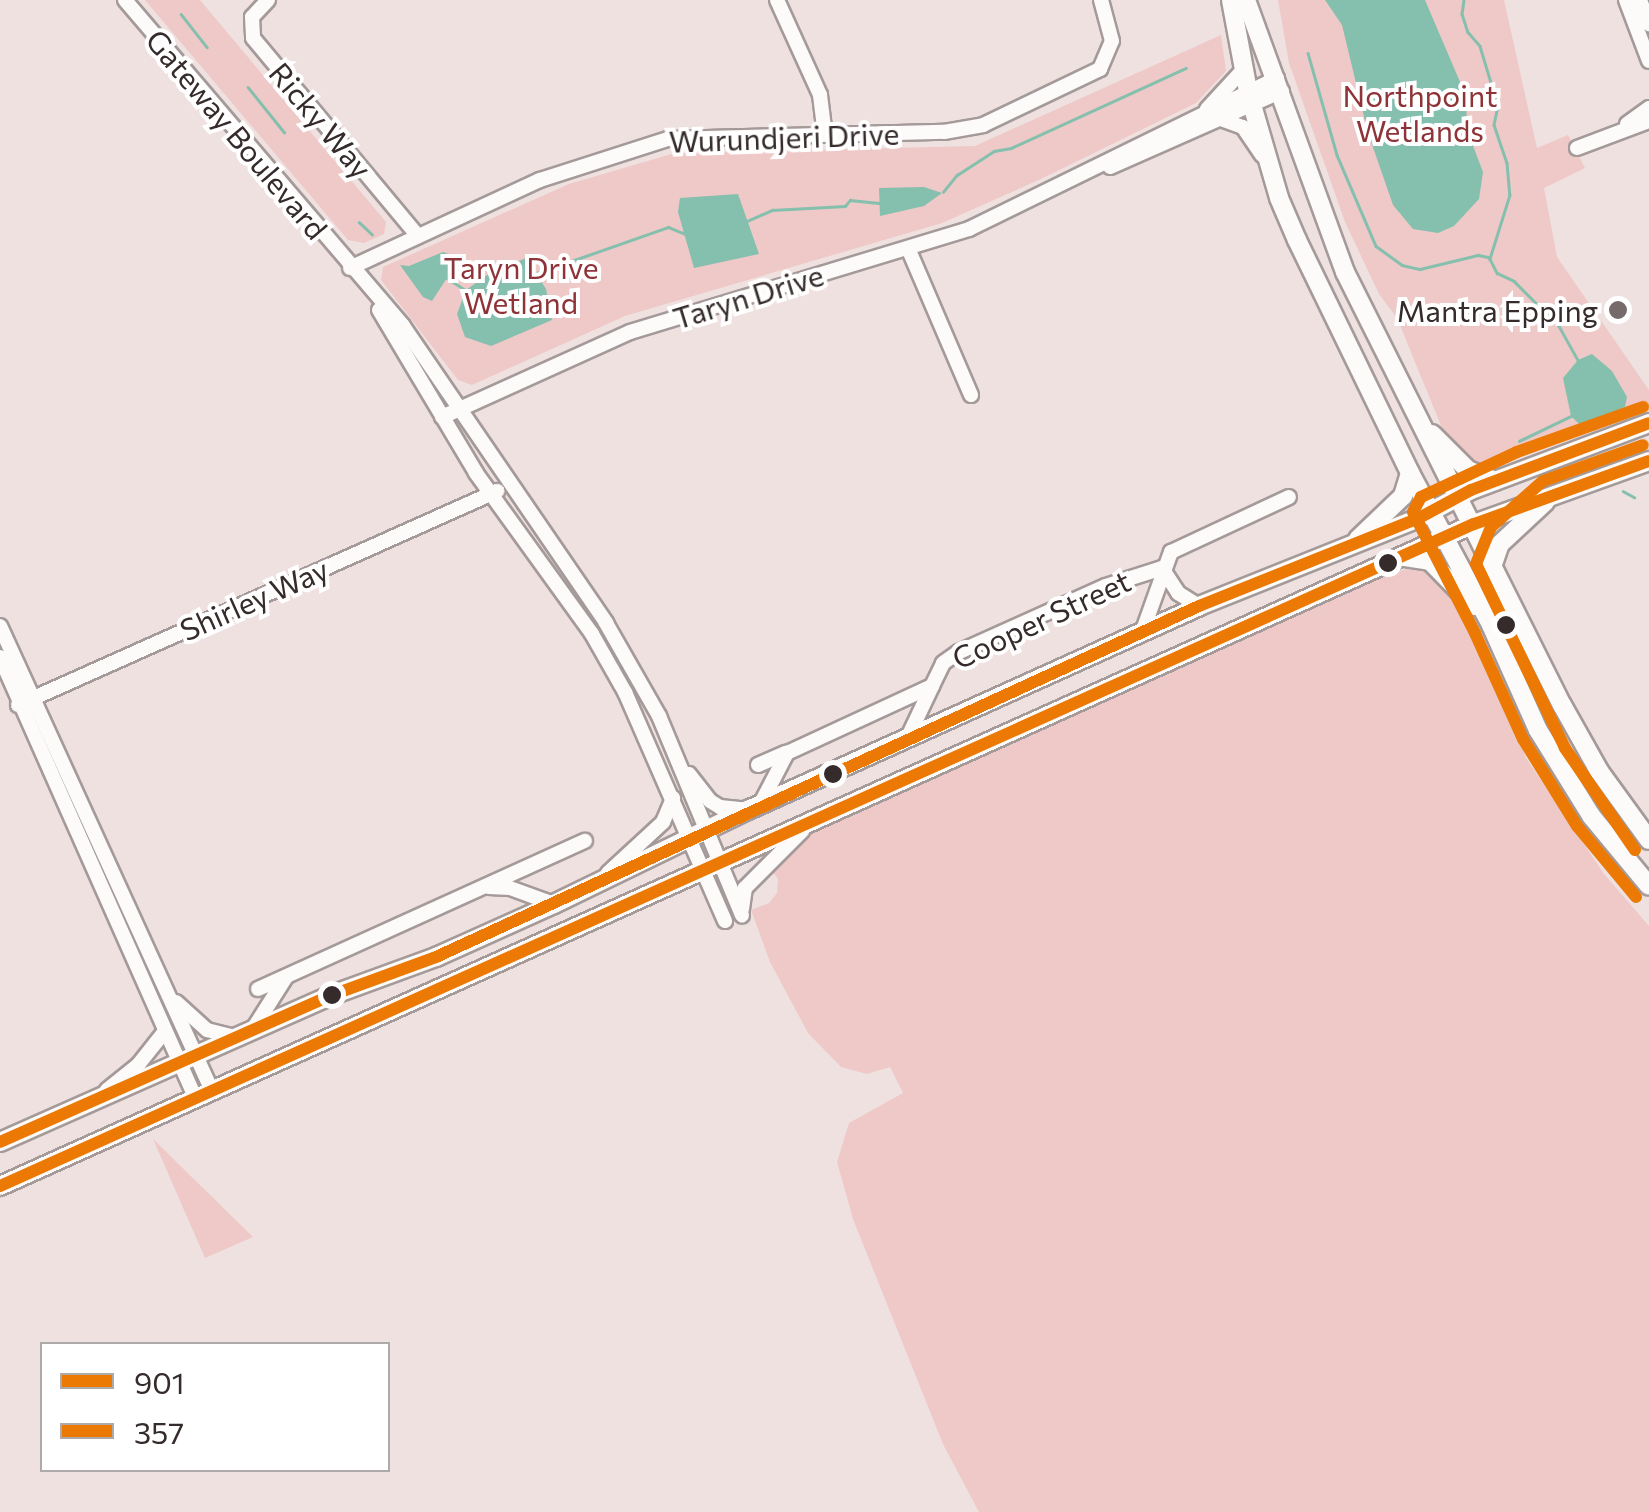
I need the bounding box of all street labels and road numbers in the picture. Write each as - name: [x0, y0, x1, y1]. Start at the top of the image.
- street label: Gateway Boulevard: [139, 22, 335, 246]
- street label: Ricky Way: [262, 55, 380, 185]
- street label: Wurundjeri Drive: [668, 115, 900, 159]
- street label: Taryn Drive: [669, 256, 827, 336]
- street label: Shirley Way: [174, 550, 334, 648]
- street label: Cooper Street: [946, 562, 1136, 676]

